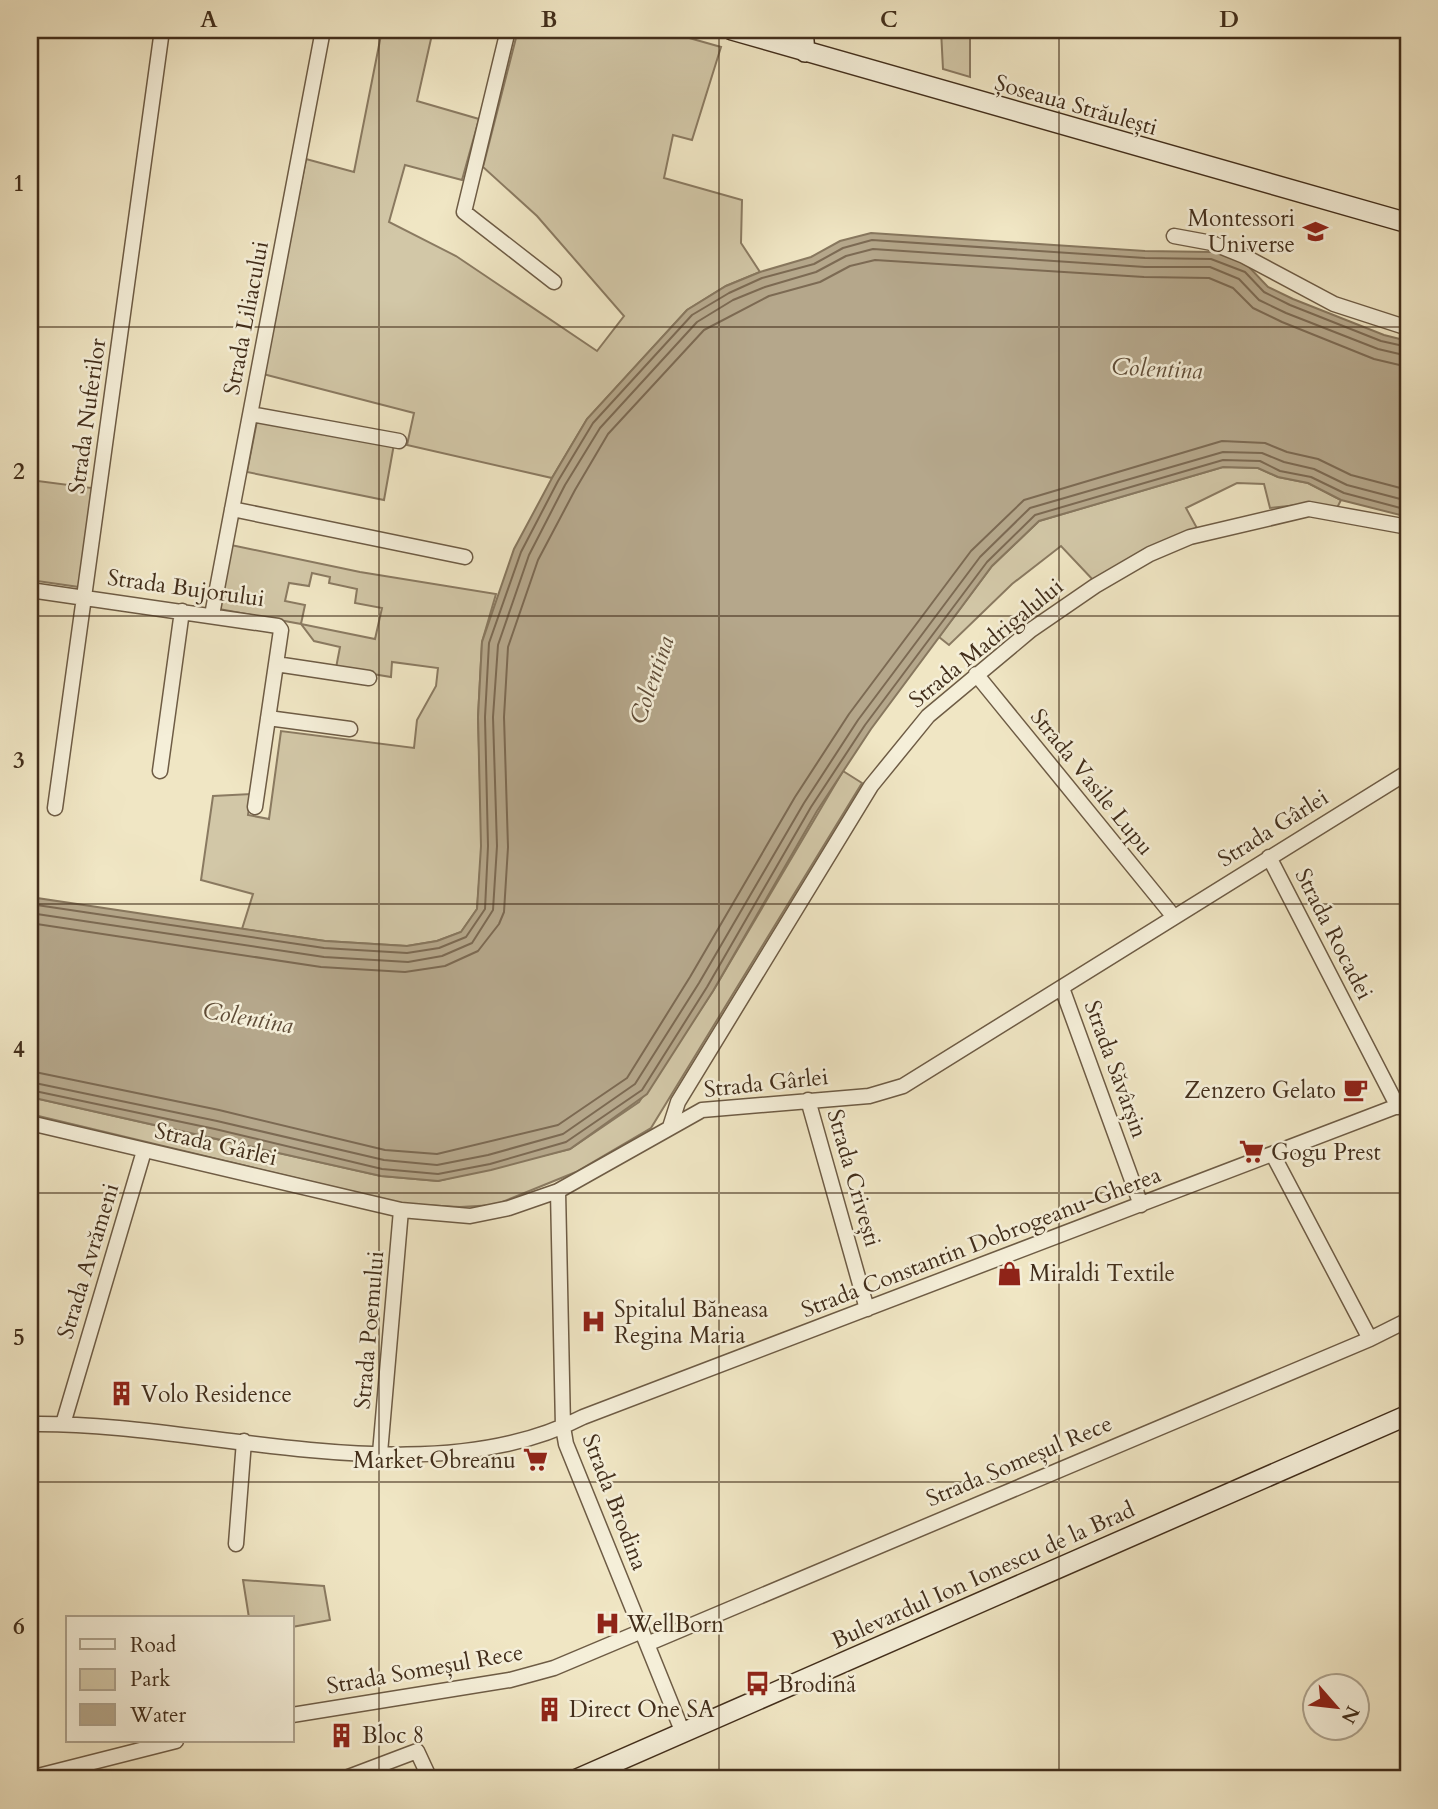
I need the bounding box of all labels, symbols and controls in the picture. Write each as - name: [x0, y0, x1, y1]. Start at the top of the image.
- text: A: [200, 4, 218, 35]
- text: B: [541, 4, 557, 35]
- text: C: [880, 4, 898, 35]
- text: D: [1219, 4, 1239, 35]
- street label: Șoseaua Străulești: [991, 67, 1161, 143]
- text: 1: [13, 168, 25, 199]
- place label: Montessori Universe: [1187, 203, 1295, 260]
- school or university icon: Montessori Universe: [1301, 217, 1329, 245]
- street label: Strada Liliacului: [216, 238, 276, 398]
- street label: Strada Nuferilor: [61, 336, 113, 496]
- water label: Colentina: [1111, 350, 1204, 388]
- text: 2: [13, 456, 25, 487]
- street label: Strada Bujorului: [105, 562, 267, 614]
- street label: Strada Madrigalului: [902, 571, 1070, 715]
- water label: Colentina: [622, 631, 683, 728]
- street label: Strada Vasile Lupu: [1023, 702, 1161, 862]
- text: 3: [13, 745, 25, 776]
- street label: Strada Gârlei: [1212, 782, 1334, 874]
- street label: Strada Rocadei: [1288, 863, 1380, 1005]
- water label: Colentina: [200, 994, 296, 1042]
- street label: Strada Săvârșin: [1077, 996, 1155, 1142]
- text: 4: [13, 1034, 25, 1065]
- street label: Strada Gârlei: [702, 1061, 830, 1105]
- place label: Zenzero Gelato: [1184, 1075, 1336, 1106]
- cafe icon: Zenzero Gelato: [1342, 1076, 1370, 1104]
- street label: Strada Crivești: [820, 1106, 888, 1250]
- street label: Strada Gârlei: [152, 1115, 280, 1173]
- place label: Gogu Prest: [1271, 1137, 1381, 1168]
- supermarket icon: Gogu Prest: [1237, 1138, 1265, 1166]
- street label: Strada Constantin Dobrogeanu-Gherea: [797, 1159, 1165, 1325]
- street label: Strada Avrămeni: [50, 1179, 126, 1343]
- street label: Strada Poemului: [347, 1249, 391, 1411]
- place label: Miraldi Textile: [1029, 1258, 1175, 1289]
- shop icon: Miraldi Textile: [995, 1259, 1023, 1287]
- place label: Spitalul Băneasa Regina Maria: [614, 1294, 769, 1351]
- hospital icon: Spitalul Băneasa Regina Maria: [580, 1308, 608, 1336]
- text: 5: [13, 1322, 25, 1353]
- place label: Volo Residence: [141, 1379, 292, 1410]
- building icon: Volo Residence: [107, 1380, 135, 1408]
- street label: Strada Someșul Rece: [921, 1408, 1117, 1514]
- street label: Strada Brodina: [575, 1429, 655, 1575]
- place label: Market Obreanu: [353, 1445, 516, 1476]
- supermarket icon: Market Obreanu: [522, 1446, 550, 1474]
- street label: Bulevardul Ion Ionescu de la Brad: [827, 1494, 1140, 1656]
- place label: WellBorn: [626, 1609, 724, 1640]
- hospital icon: WellBorn: [593, 1610, 621, 1638]
- text: 6: [13, 1611, 25, 1642]
- legend: [66, 1616, 294, 1742]
- text: Road: [130, 1631, 176, 1660]
- street label: Strada Someșul Rece: [324, 1636, 526, 1702]
- text: Park: [130, 1665, 171, 1694]
- place label: Brodină: [778, 1669, 856, 1700]
- bus stop icon: Brodină: [744, 1670, 772, 1698]
- north arrow: [1302, 1672, 1372, 1742]
- place label: Direct One SA: [569, 1694, 715, 1725]
- building icon: Direct One SA: [535, 1695, 563, 1723]
- text: Water: [129, 1701, 186, 1730]
- text: N: [1335, 1701, 1365, 1728]
- place label: Bloc 8: [362, 1720, 424, 1751]
- building icon: Bloc 8: [328, 1721, 356, 1749]

